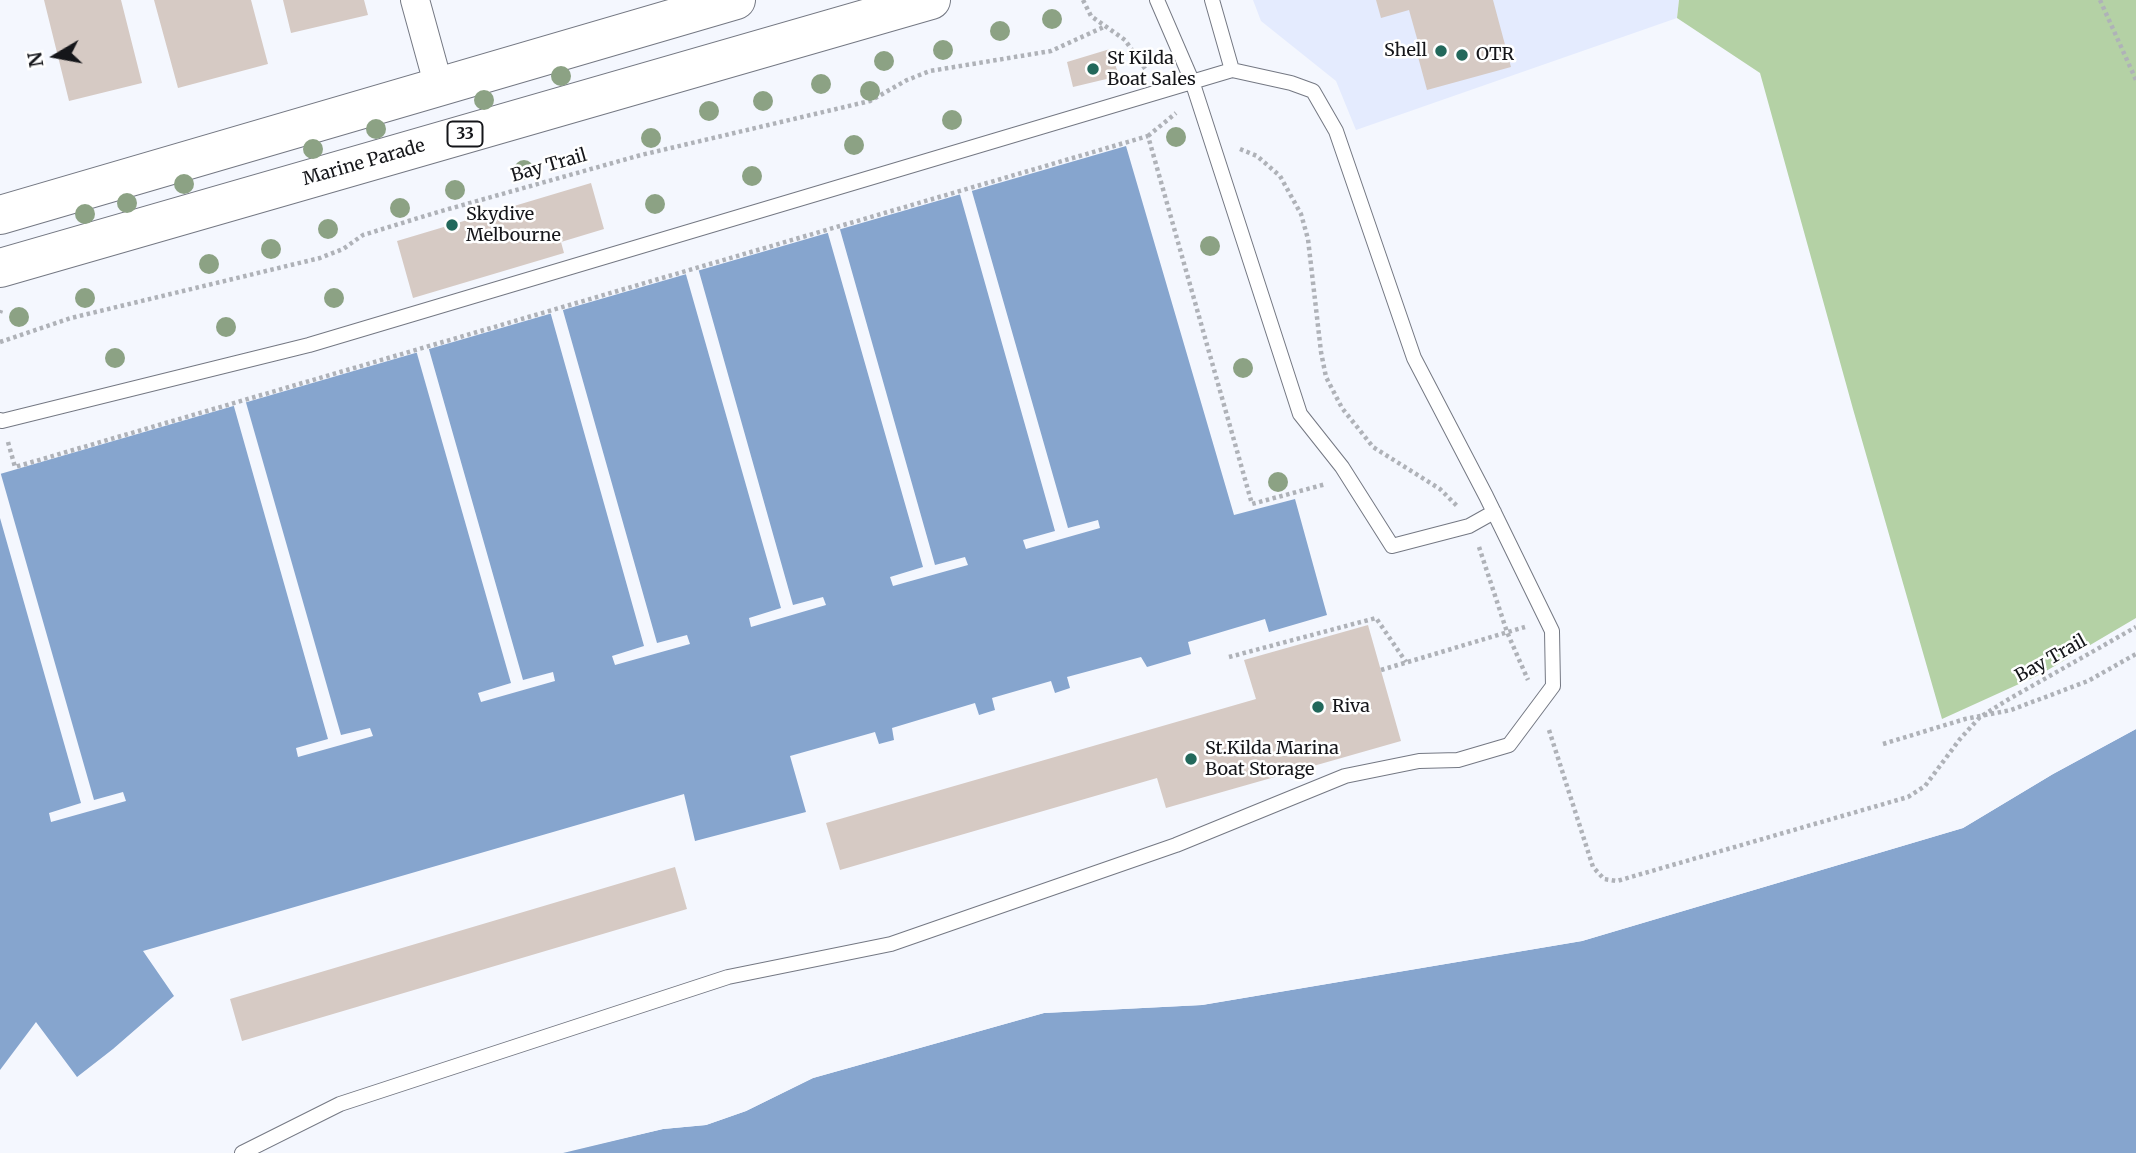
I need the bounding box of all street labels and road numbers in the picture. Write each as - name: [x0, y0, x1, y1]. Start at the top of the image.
- road number: 33: [448, 122, 482, 146]
- street label: Marine Parade: [300, 135, 428, 191]
- street label: Bay Trail: [509, 145, 589, 187]
- street label: Bay Trail: [2012, 631, 2090, 687]

